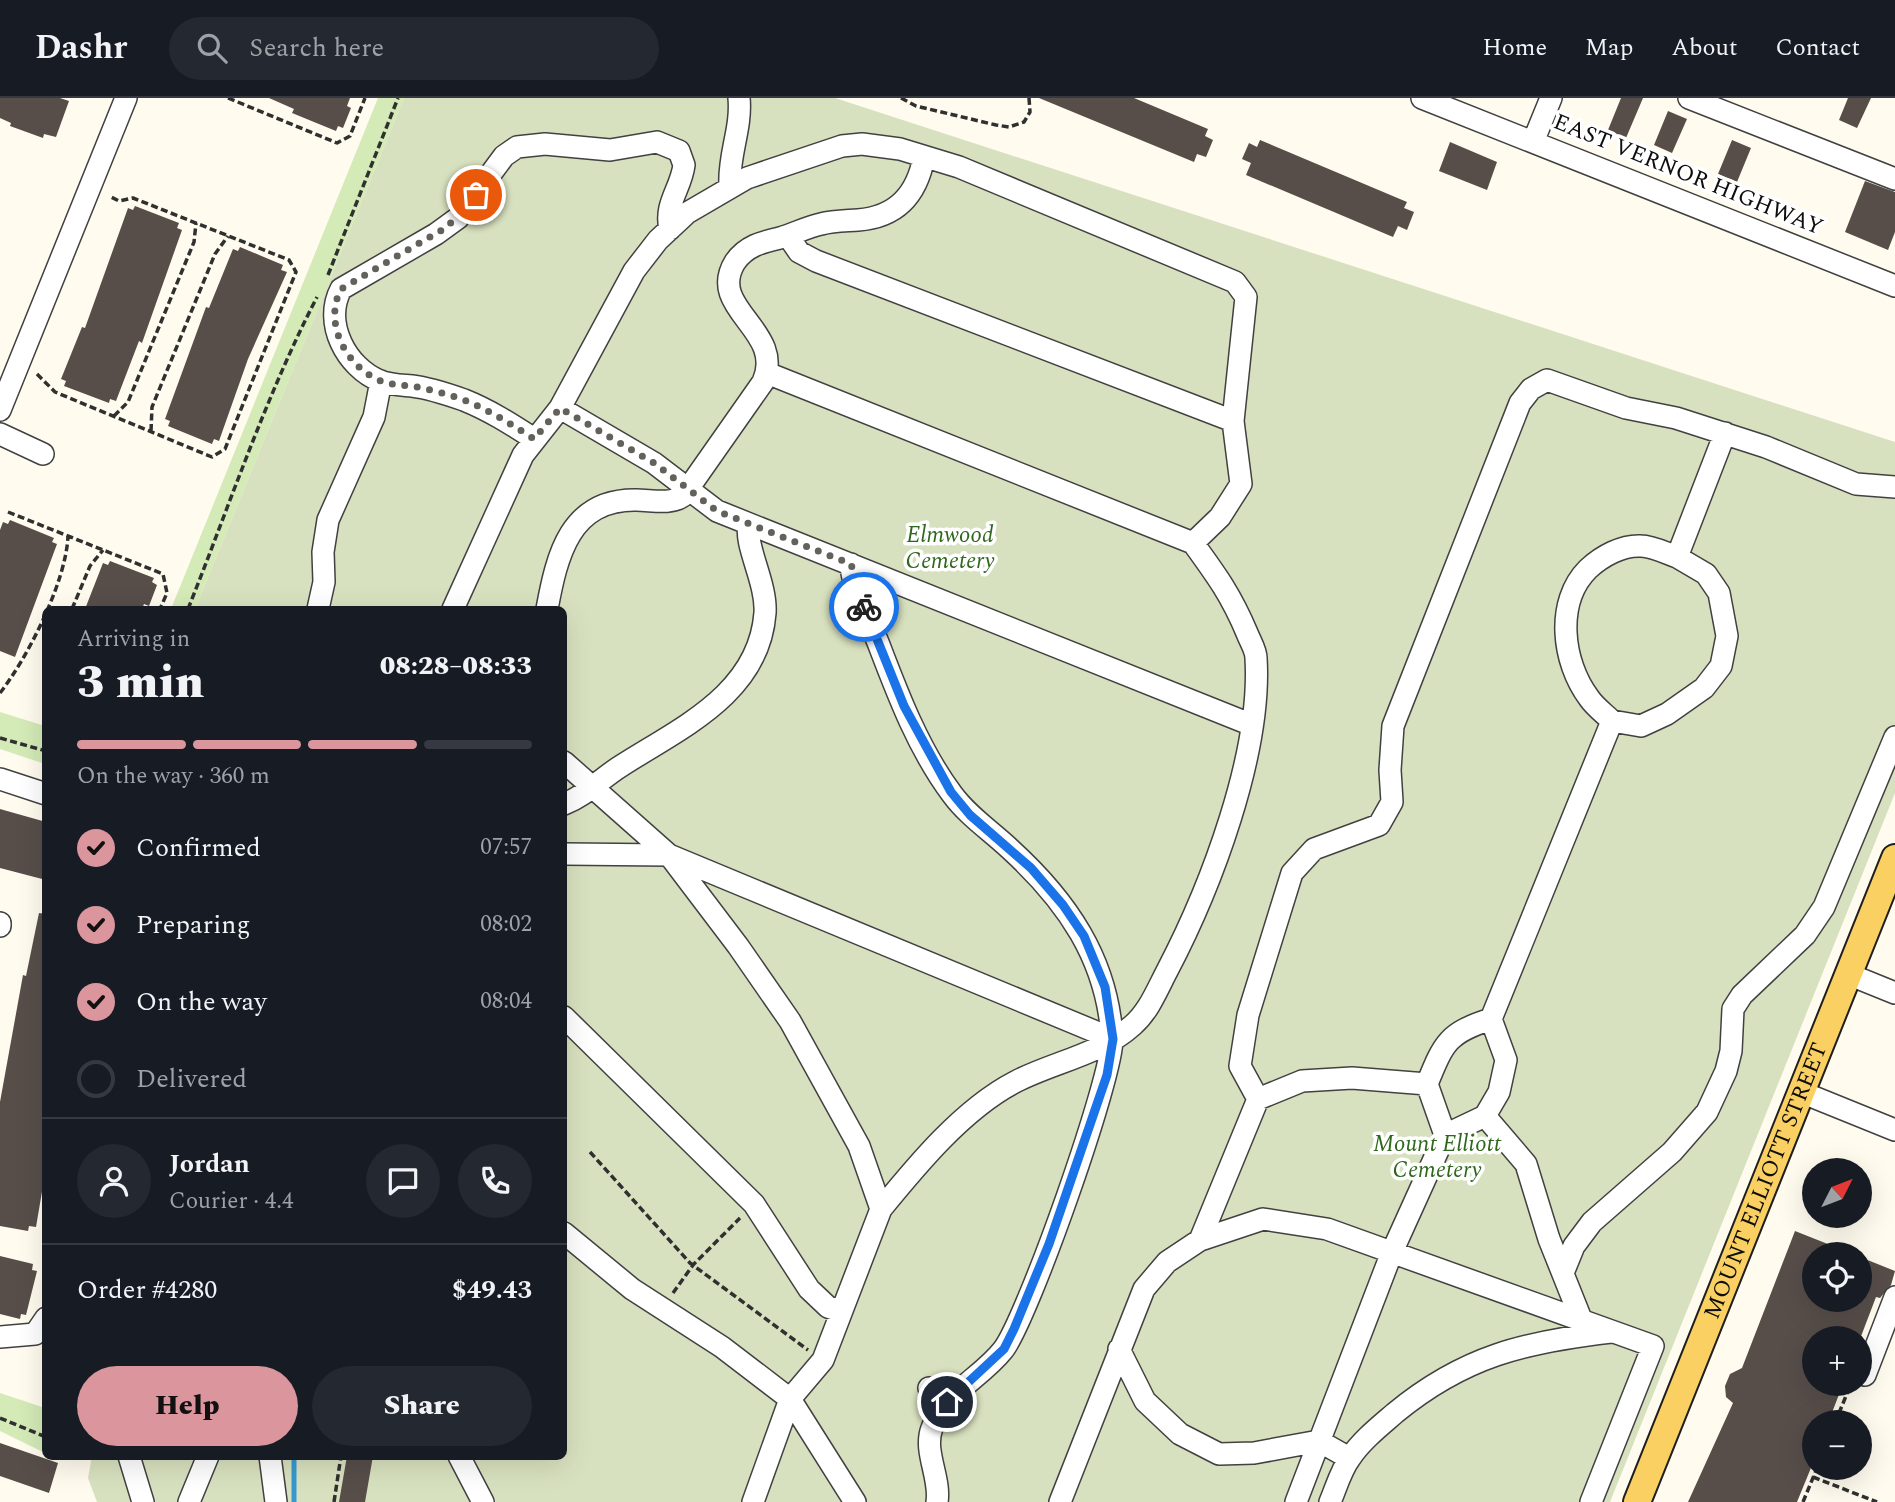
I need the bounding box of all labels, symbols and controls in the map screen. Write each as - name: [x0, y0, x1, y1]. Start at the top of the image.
- search box: [169, 17, 659, 80]
- text: Dashr: [35, 23, 127, 73]
- text: Search here: [249, 28, 384, 68]
- icon: search: [193, 29, 231, 67]
- text: Home: [1482, 30, 1547, 66]
- text: Map: [1585, 30, 1633, 66]
- text: About: [1671, 30, 1737, 66]
- text: Contact: [1775, 30, 1860, 66]
- street label: EAST VERNOR HIGHWAY: [1548, 105, 1828, 245]
- pin: [446, 165, 506, 225]
- icon: bag: [457, 176, 495, 214]
- park label: Elmwood Cemetery: [906, 518, 995, 579]
- courier: [829, 572, 899, 642]
- icon: bike: [845, 588, 883, 626]
- text: Arriving in: [77, 622, 190, 657]
- text: 08:28–08:33: [380, 646, 532, 686]
- text: 3 min: [77, 648, 204, 718]
- text: On the way · 360 m: [77, 759, 270, 794]
- text: Confirmed: [136, 828, 261, 868]
- icon: check: [77, 829, 115, 867]
- text: 07:57: [480, 830, 532, 865]
- text: Preparing: [136, 905, 250, 945]
- icon: check: [77, 906, 115, 944]
- text: 08:02: [480, 907, 532, 942]
- text: On the way: [136, 982, 267, 1022]
- icon: check: [77, 983, 115, 1021]
- text: 08:04: [480, 984, 532, 1019]
- street label: MOUNT ELLIOTT STREET: [1695, 1037, 1837, 1324]
- text: Delivered: [136, 1059, 247, 1099]
- park label: Mount Elliott Cemetery: [1373, 1127, 1502, 1188]
- button: person: [77, 1144, 151, 1218]
- text: Jordan: [169, 1144, 250, 1184]
- button: chat: [366, 1144, 440, 1218]
- button: phone: [458, 1144, 532, 1218]
- north arrow: [1802, 1158, 1872, 1228]
- map controls: [1802, 1158, 1872, 1480]
- text: Courier · 4.4: [169, 1184, 294, 1219]
- button: locate: [1802, 1242, 1872, 1312]
- text: Order #4280: [77, 1270, 217, 1310]
- text: $49.43: [452, 1270, 532, 1310]
- button: +: [1802, 1326, 1872, 1396]
- button: Help: [77, 1366, 298, 1446]
- button: Share: [312, 1366, 532, 1446]
- pin: [917, 1372, 977, 1432]
- icon: home: [928, 1383, 966, 1421]
- button: −: [1802, 1410, 1872, 1480]

